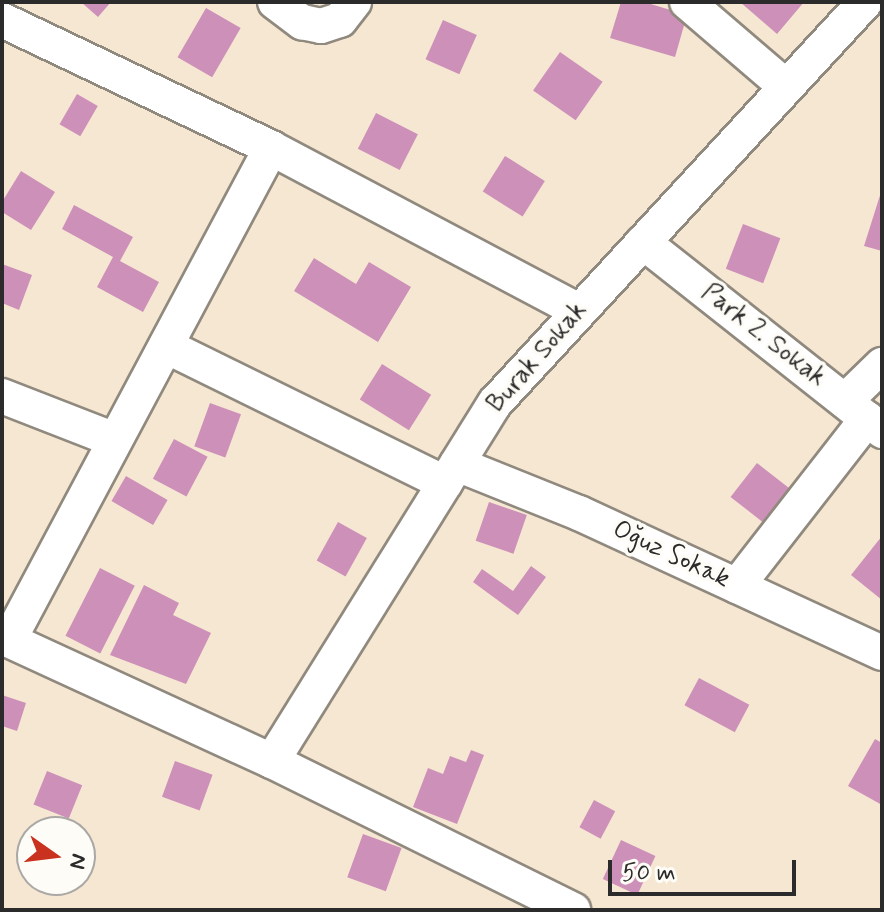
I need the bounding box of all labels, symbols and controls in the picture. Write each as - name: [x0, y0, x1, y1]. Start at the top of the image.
- street label: Park 2. Sokak: [694, 278, 832, 394]
- street label: Burak Sokak: [481, 296, 595, 420]
- street label: Oğuz Sokak: [607, 514, 735, 596]
- north arrow: [16, 816, 96, 896]
- scale bar: [612, 844, 800, 894]
- text: N: [62, 851, 93, 872]
- text: 50 m: [622, 858, 676, 889]

